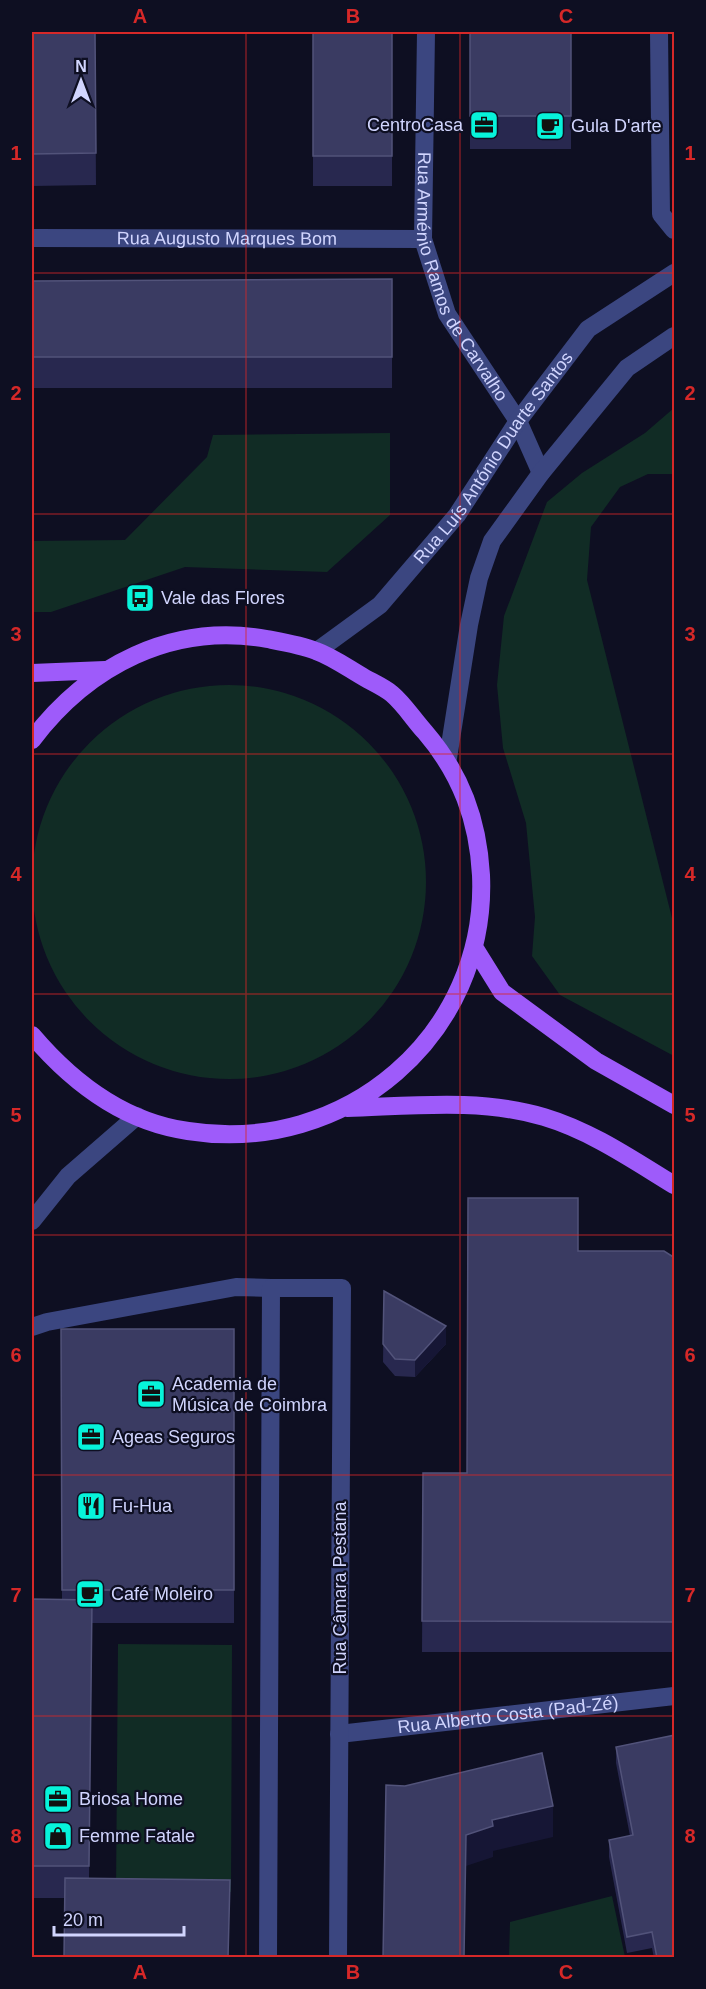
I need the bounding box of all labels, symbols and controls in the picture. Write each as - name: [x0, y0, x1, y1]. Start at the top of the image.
- text: A: [133, 5, 147, 27]
- text: B: [346, 5, 360, 27]
- text: C: [559, 5, 573, 27]
- north arrow: [51, 51, 111, 111]
- text: N: [75, 58, 87, 75]
- office icon: CentroCasa: [468, 109, 500, 141]
- cafe icon: Gula D'arte: [534, 110, 566, 142]
- place label: CentroCasa: [367, 115, 464, 135]
- place label: Gula D'arte: [571, 116, 661, 136]
- text: 1: [10, 142, 22, 164]
- text: 1: [684, 142, 696, 164]
- street label: Rua Arménio Ramos de Carvalho: [413, 152, 512, 405]
- street label: Rua Augusto Marques Bom: [117, 228, 337, 249]
- street label: Rua Luís António Duarte Santos: [410, 348, 577, 568]
- text: 2: [10, 382, 22, 404]
- text: 2: [684, 382, 696, 404]
- bus stop icon: Vale das Flores: [124, 582, 156, 614]
- place label: Vale das Flores: [161, 588, 285, 608]
- text: 3: [10, 623, 22, 645]
- text: 3: [684, 623, 696, 645]
- text: 4: [10, 863, 22, 885]
- text: 4: [684, 863, 696, 885]
- text: 5: [10, 1104, 22, 1126]
- text: 5: [684, 1104, 696, 1126]
- text: 6: [10, 1344, 22, 1366]
- text: 6: [684, 1344, 696, 1366]
- place label: Academia de Música de Coimbra: [172, 1374, 328, 1415]
- office icon: Academia de Música de Coimbra: [135, 1378, 167, 1410]
- office icon: Ageas Seguros: [75, 1421, 107, 1453]
- place label: Ageas Seguros: [112, 1427, 235, 1447]
- restaurant icon: Fu-Hua: [75, 1490, 107, 1522]
- place label: Fu-Hua: [112, 1496, 173, 1516]
- street label: Rua Câmara Pestana: [330, 1500, 350, 1675]
- cafe icon: Café Moleiro: [74, 1578, 106, 1610]
- text: 7: [10, 1584, 22, 1606]
- place label: Café Moleiro: [111, 1584, 213, 1604]
- text: 7: [684, 1584, 696, 1606]
- street label: Rua Alberto Costa (Pad-Zé): [396, 1692, 619, 1737]
- office icon: Briosa Home: [42, 1783, 74, 1815]
- place label: Briosa Home: [79, 1789, 183, 1809]
- shop icon: Femme Fatale: [42, 1820, 74, 1852]
- text: 8: [10, 1825, 22, 1847]
- text: 8: [684, 1825, 696, 1847]
- place label: Femme Fatale: [79, 1826, 195, 1846]
- scale bar: [54, 1899, 184, 1937]
- text: 20 m: [63, 1910, 103, 1930]
- text: A: [133, 1961, 147, 1983]
- text: B: [346, 1961, 360, 1983]
- text: C: [559, 1961, 573, 1983]

